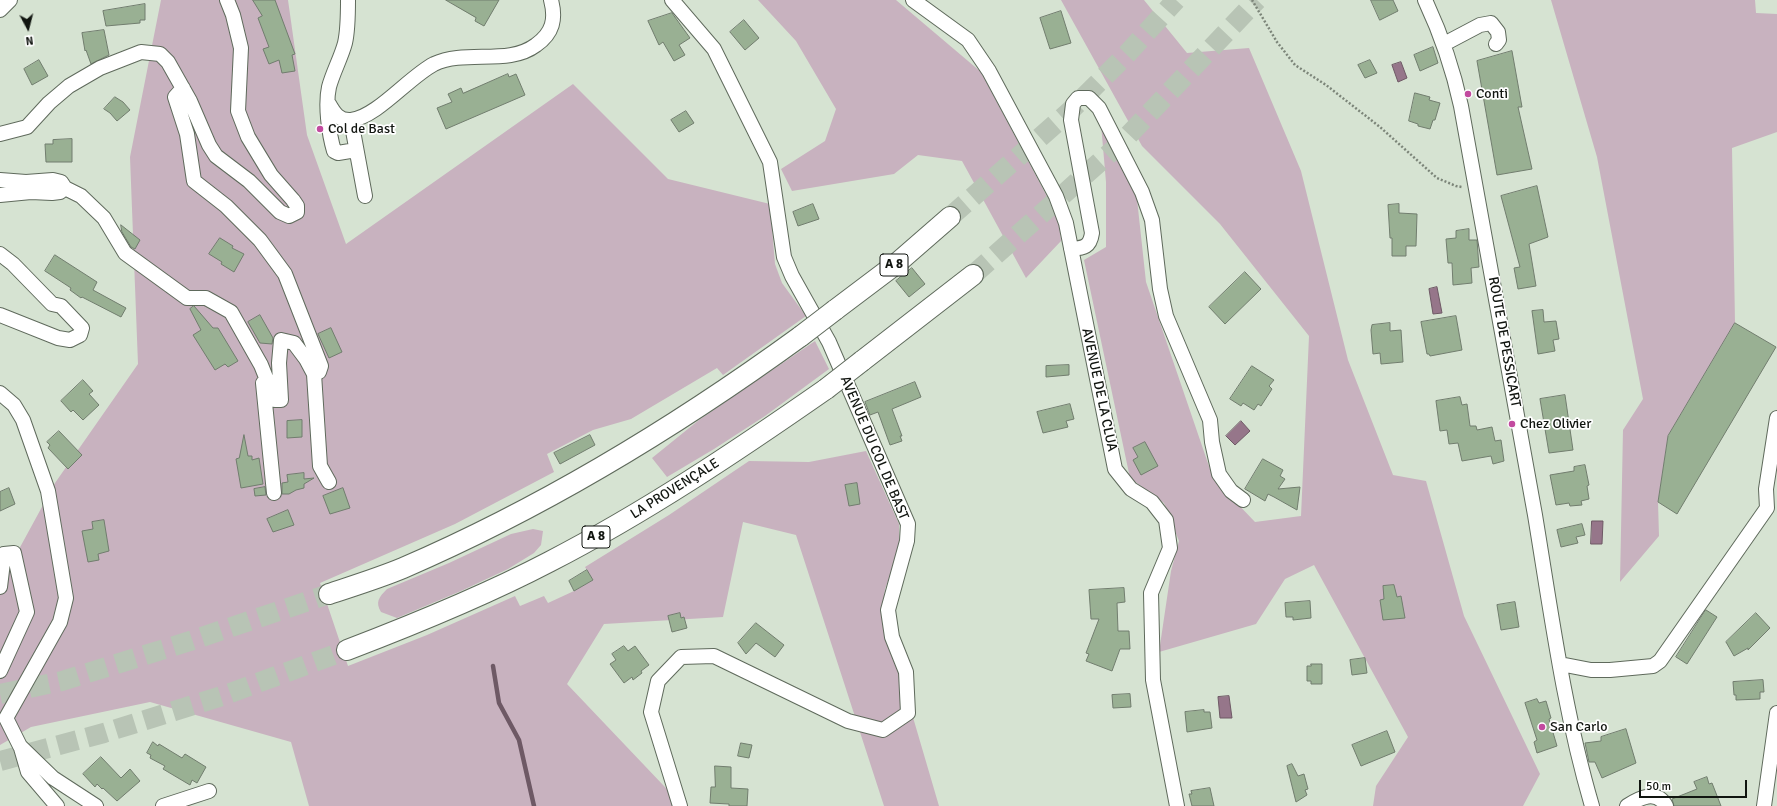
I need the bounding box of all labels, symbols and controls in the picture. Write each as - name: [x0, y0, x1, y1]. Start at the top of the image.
- north arrow: [8, 8, 48, 48]
- text: N: [25, 33, 34, 47]
- place label: Conti: [1476, 86, 1508, 102]
- marker: Conti: [1463, 89, 1473, 99]
- place label: Col de Bast: [328, 121, 395, 137]
- marker: Col de Bast: [315, 124, 325, 134]
- road number: A 8: [880, 254, 908, 276]
- street label: ROUTE DE PESSICART: [1484, 275, 1524, 409]
- street label: AVENUE DE LA CLUA: [1078, 327, 1120, 453]
- street label: AVENUE DU COL DE BAST: [836, 374, 912, 522]
- place label: Chez Olivier: [1520, 416, 1591, 432]
- marker: Chez Olivier: [1507, 419, 1517, 429]
- street label: LA PROVENÇALE: [627, 455, 723, 523]
- road number: A 8: [582, 526, 610, 548]
- place label: San Carlo: [1550, 719, 1607, 735]
- marker: San Carlo: [1537, 722, 1547, 732]
- scale bar: [1641, 772, 1749, 798]
- text: 50 m: [1646, 779, 1671, 794]

